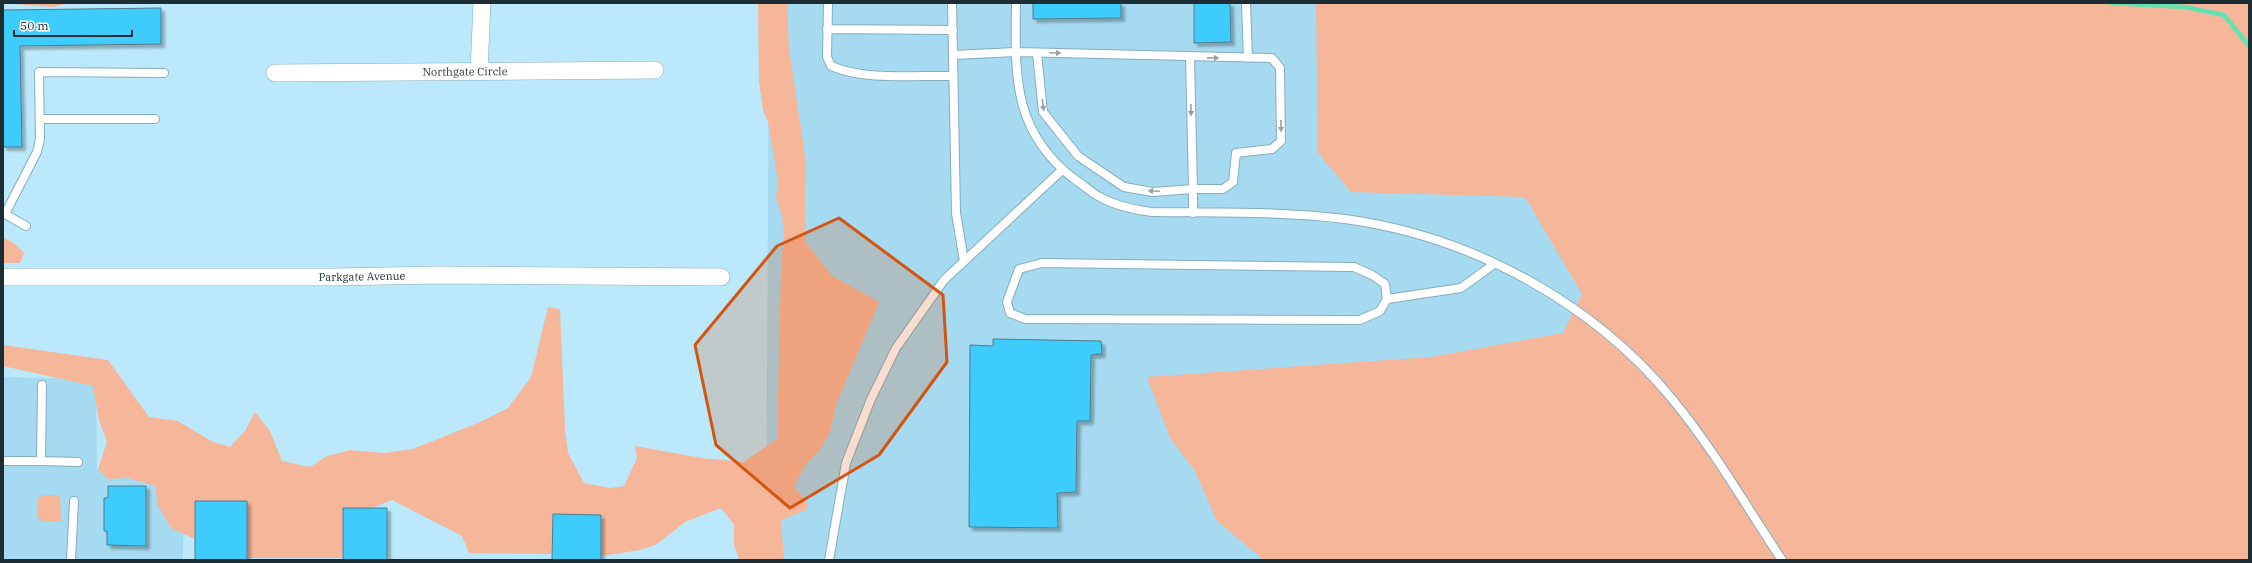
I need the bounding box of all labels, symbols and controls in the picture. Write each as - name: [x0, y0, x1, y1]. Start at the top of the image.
- scale bar: [14, 12, 132, 38]
- text: 50 m: [20, 18, 49, 33]
- one-way arrow: [1049, 50, 1061, 57]
- one-way arrow: [1207, 55, 1220, 61]
- street label: Northgate Circle: [422, 64, 508, 79]
- one-way arrow: [1040, 99, 1046, 112]
- one-way arrow: [1188, 104, 1194, 117]
- one-way arrow: [1278, 120, 1284, 133]
- one-way arrow: [1147, 188, 1160, 194]
- street label: Parkgate Avenue: [319, 269, 406, 284]

